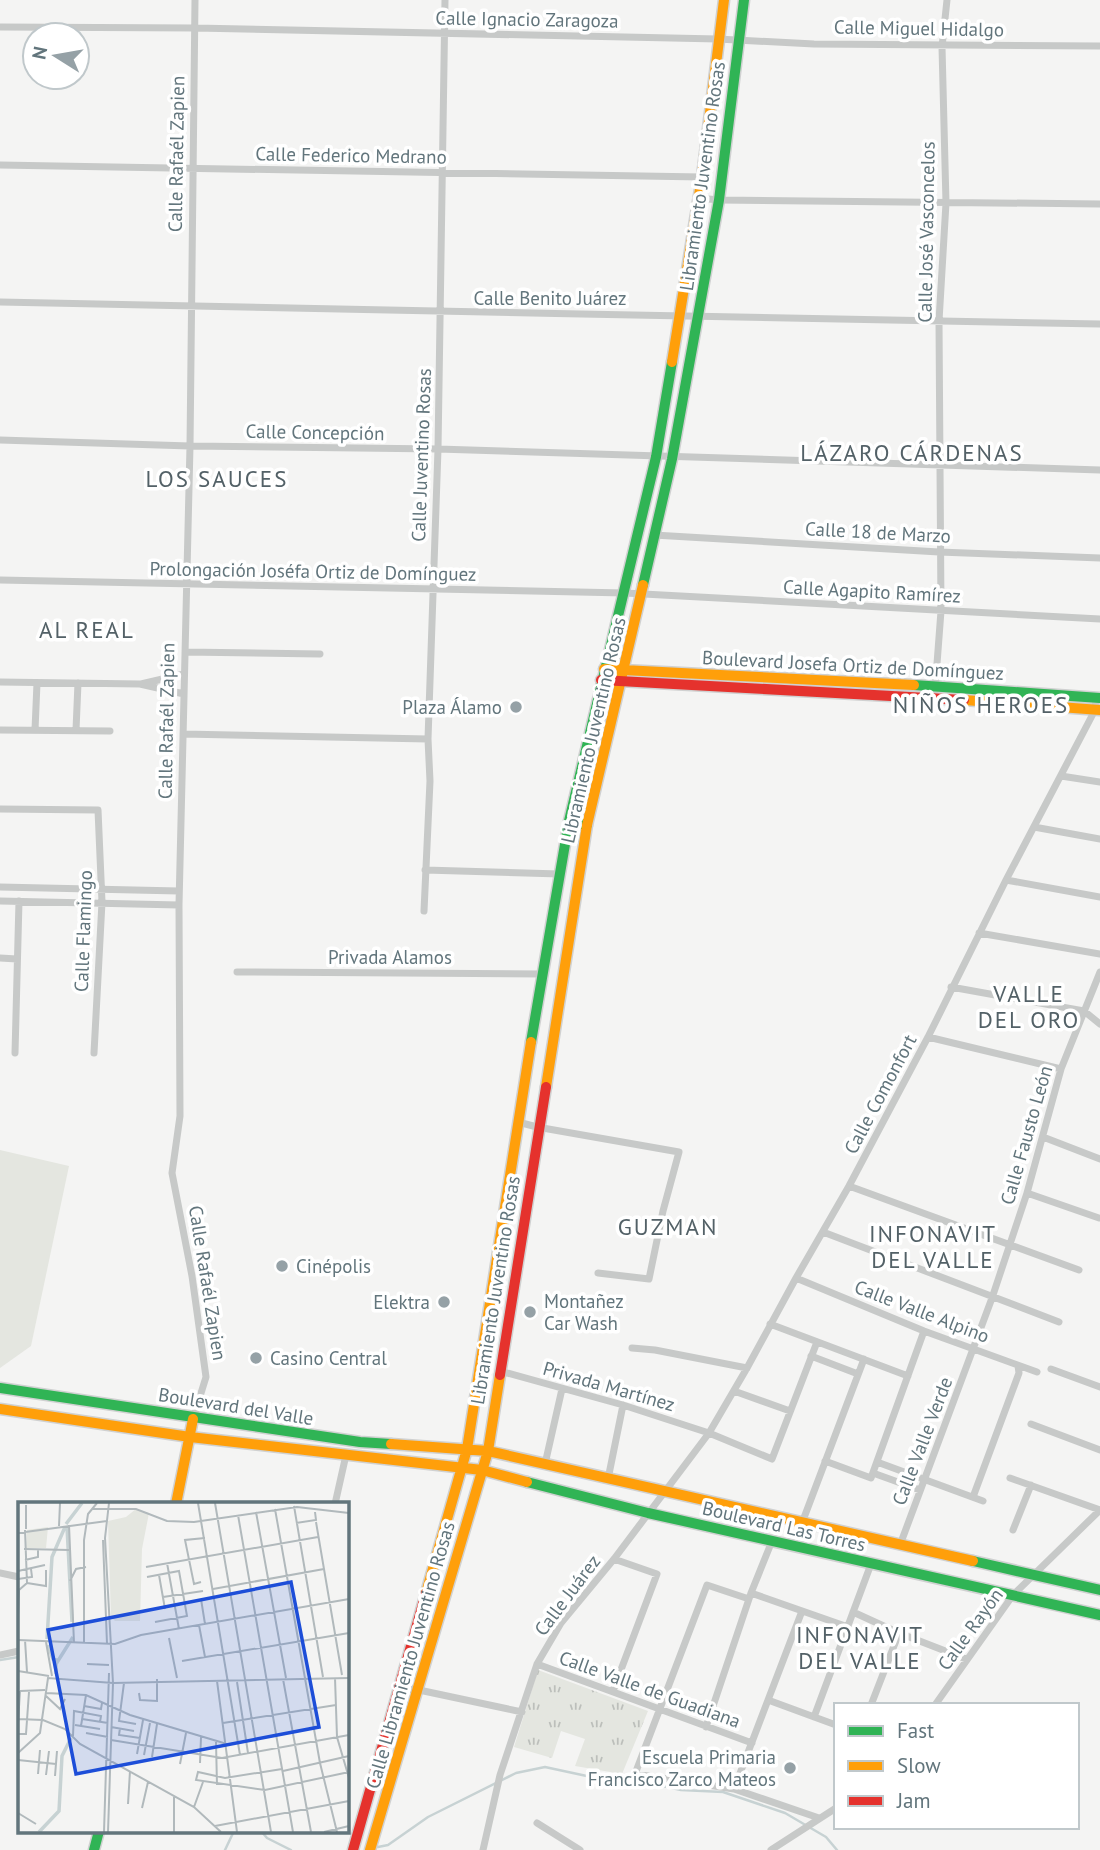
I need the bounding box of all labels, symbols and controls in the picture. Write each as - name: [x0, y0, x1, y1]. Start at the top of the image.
- street label: Calle Ignacio Zaragoza: [435, 5, 619, 33]
- street label: Calle Miguel Hidalgo: [834, 15, 1004, 41]
- north arrow: [21, 21, 91, 91]
- text: N: [26, 44, 52, 61]
- street label: Libramiento Juventino Rosas: [674, 60, 730, 292]
- street label: Calle Rafaél Zapien: [163, 76, 189, 232]
- street label: Calle Federico Medrano: [255, 141, 447, 169]
- street label: Calle José Vasconcelos: [912, 141, 940, 323]
- street label: Calle Benito Juárez: [473, 286, 627, 310]
- street label: Calle Juventino Rosas: [406, 368, 436, 542]
- street label: Calle Concepción: [245, 419, 385, 445]
- district label: LÁZARO CÁRDENAS: [800, 438, 1024, 467]
- district label: LOS SAUCES: [146, 464, 288, 493]
- street label: Calle 18 de Marzo: [805, 516, 951, 548]
- street label: Prolongación Joséfa Ortiz de Domínguez: [149, 556, 477, 586]
- street label: Calle Agapito Ramírez: [783, 574, 961, 608]
- district label: AL REAL: [39, 615, 135, 644]
- street label: Libramiento Juventino Rosas: [555, 615, 631, 845]
- street label: Calle Rafaél Zapien: [153, 643, 179, 799]
- street label: Boulevard Josefa Ortiz de Domínguez: [702, 645, 1004, 685]
- district label: NIÑOS HEROES: [893, 690, 1069, 719]
- place label: Plaza Álamo: [402, 695, 502, 719]
- marker: Plaza Álamo: [508, 699, 524, 715]
- street label: Calle Flamingo: [69, 870, 97, 992]
- street label: Privada Alamos: [328, 945, 452, 969]
- district label: VALLE DEL ORO: [978, 979, 1080, 1034]
- street label: Calle Comonfort: [839, 1030, 922, 1158]
- street label: Calle Fausto León: [995, 1063, 1057, 1207]
- street label: Libramiento Juventino Rosas: [465, 1174, 525, 1406]
- street label: Calle Rafaél Zapien: [184, 1204, 232, 1362]
- district label: GUZMAN: [618, 1212, 718, 1241]
- district label: INFONAVIT DEL VALLE: [869, 1219, 997, 1274]
- place label: Cinépolis: [296, 1254, 371, 1278]
- marker: Cinépolis: [274, 1258, 290, 1274]
- street label: Calle Valle Alpino: [851, 1274, 993, 1348]
- place label: Montañez Car Wash: [544, 1289, 624, 1335]
- place label: Elektra: [373, 1290, 430, 1314]
- marker: Elektra: [436, 1294, 452, 1310]
- marker: Montañez Car Wash: [522, 1304, 538, 1320]
- place label: Casino Central: [270, 1346, 387, 1370]
- marker: Casino Central: [248, 1350, 264, 1366]
- street label: Privada Martínez: [540, 1356, 678, 1416]
- street label: Calle Valle Verde: [887, 1373, 957, 1509]
- street label: Boulevard del Valle: [157, 1382, 315, 1430]
- street label: Boulevard Las Torres: [700, 1496, 868, 1556]
- inset map: [18, 1502, 348, 1832]
- street label: Calle Libramiento Juventino Rosas: [360, 1519, 460, 1791]
- street label: Calle Juárez: [529, 1550, 605, 1640]
- street label: Calle Rayón: [932, 1583, 1008, 1675]
- district label: INFONAVIT DEL VALLE: [796, 1620, 924, 1675]
- street label: Calle Valle de Guadiana: [556, 1645, 744, 1733]
- legend: [834, 1703, 1079, 1829]
- text: Fast: [897, 1717, 934, 1744]
- place label: Escuela Primaria Francisco Zarco Mateos: [588, 1745, 776, 1791]
- text: Slow: [897, 1752, 941, 1779]
- marker: Escuela Primaria Francisco Zarco Mateos: [782, 1760, 798, 1776]
- text: Jam: [896, 1787, 931, 1814]

